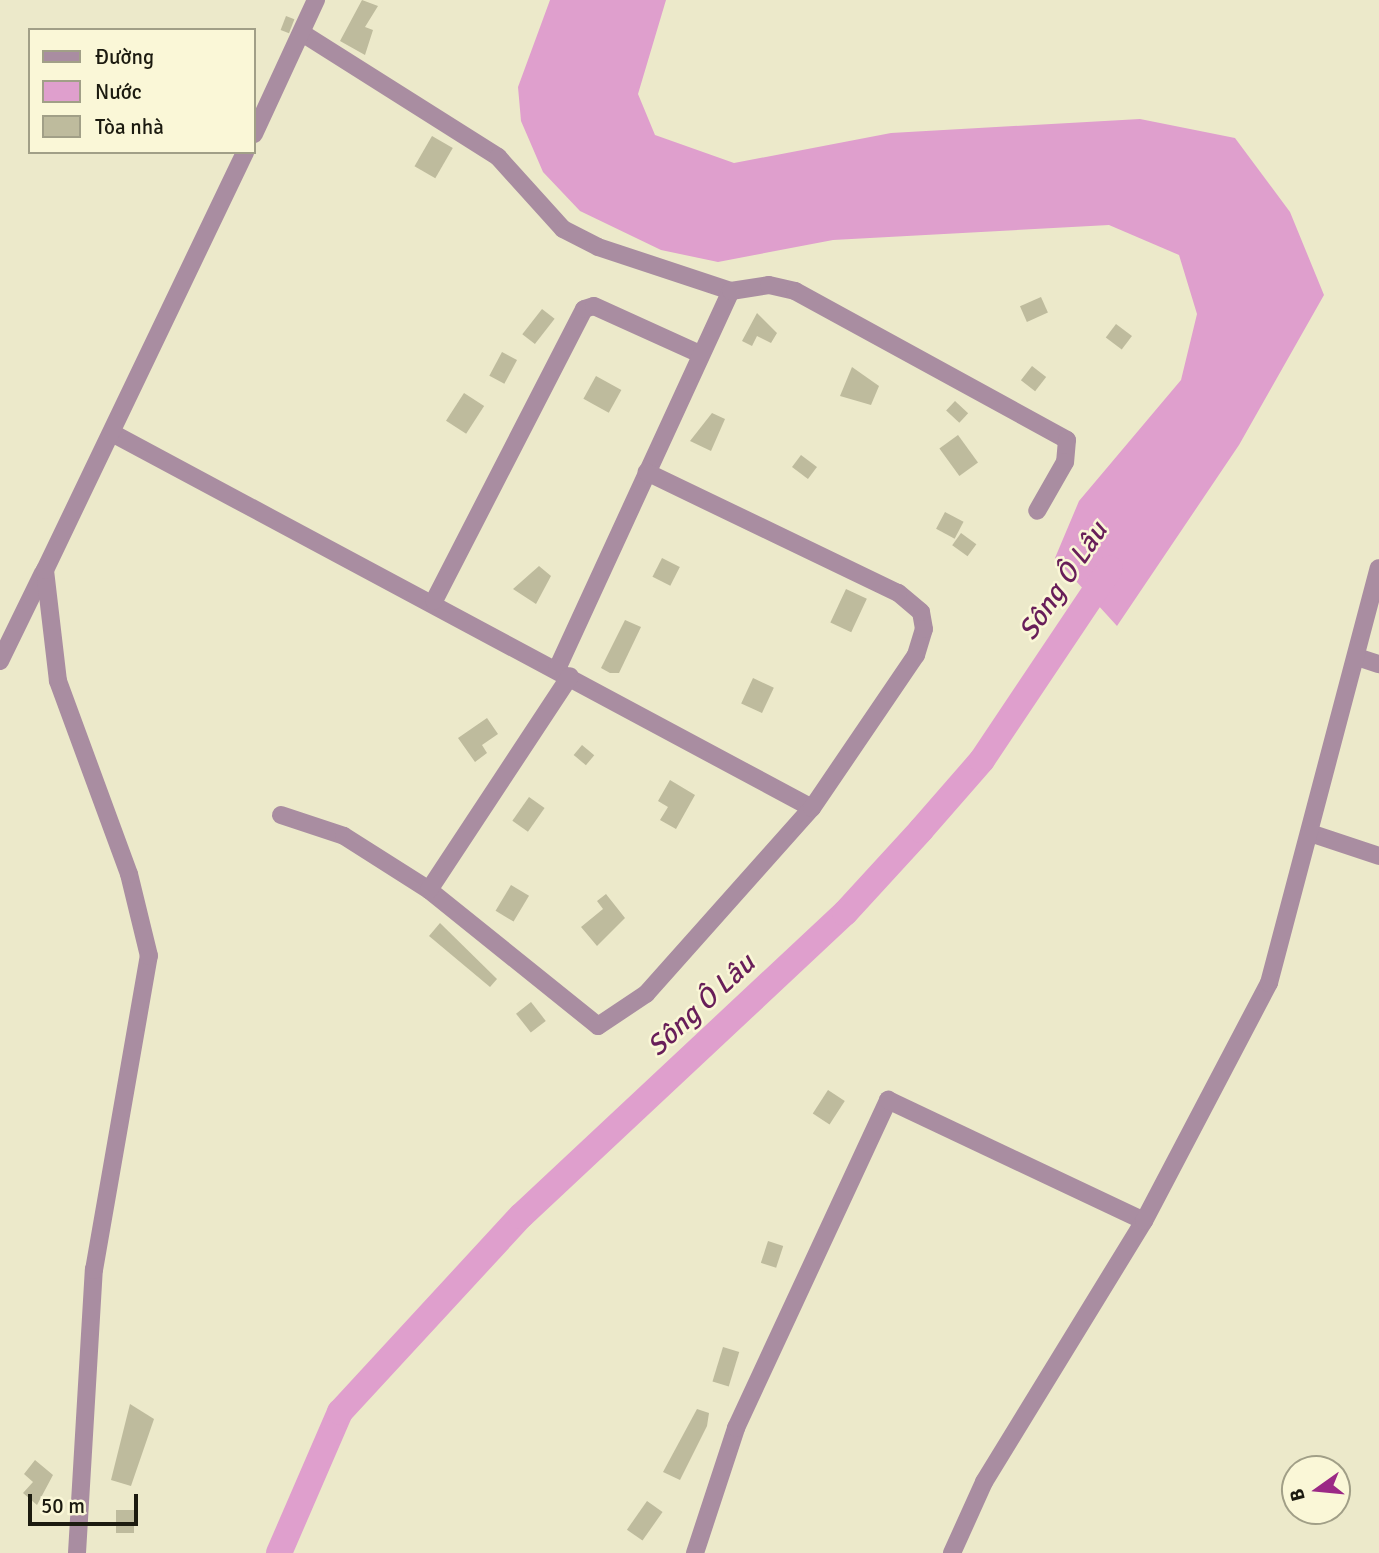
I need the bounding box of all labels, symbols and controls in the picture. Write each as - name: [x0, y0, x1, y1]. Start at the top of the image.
- legend: [28, 28, 256, 154]
- text: Đường: [95, 44, 154, 70]
- text: Nước: [95, 79, 142, 105]
- text: Tòa nhà: [95, 114, 164, 140]
- water label: Sông Ô Lâu: [1011, 516, 1115, 646]
- water label: Sông Ô Lâu: [640, 947, 762, 1063]
- north arrow: [1281, 1455, 1351, 1525]
- scale bar: [32, 1480, 142, 1524]
- text: B: [1285, 1486, 1311, 1504]
- text: 50 m: [41, 1493, 85, 1519]

